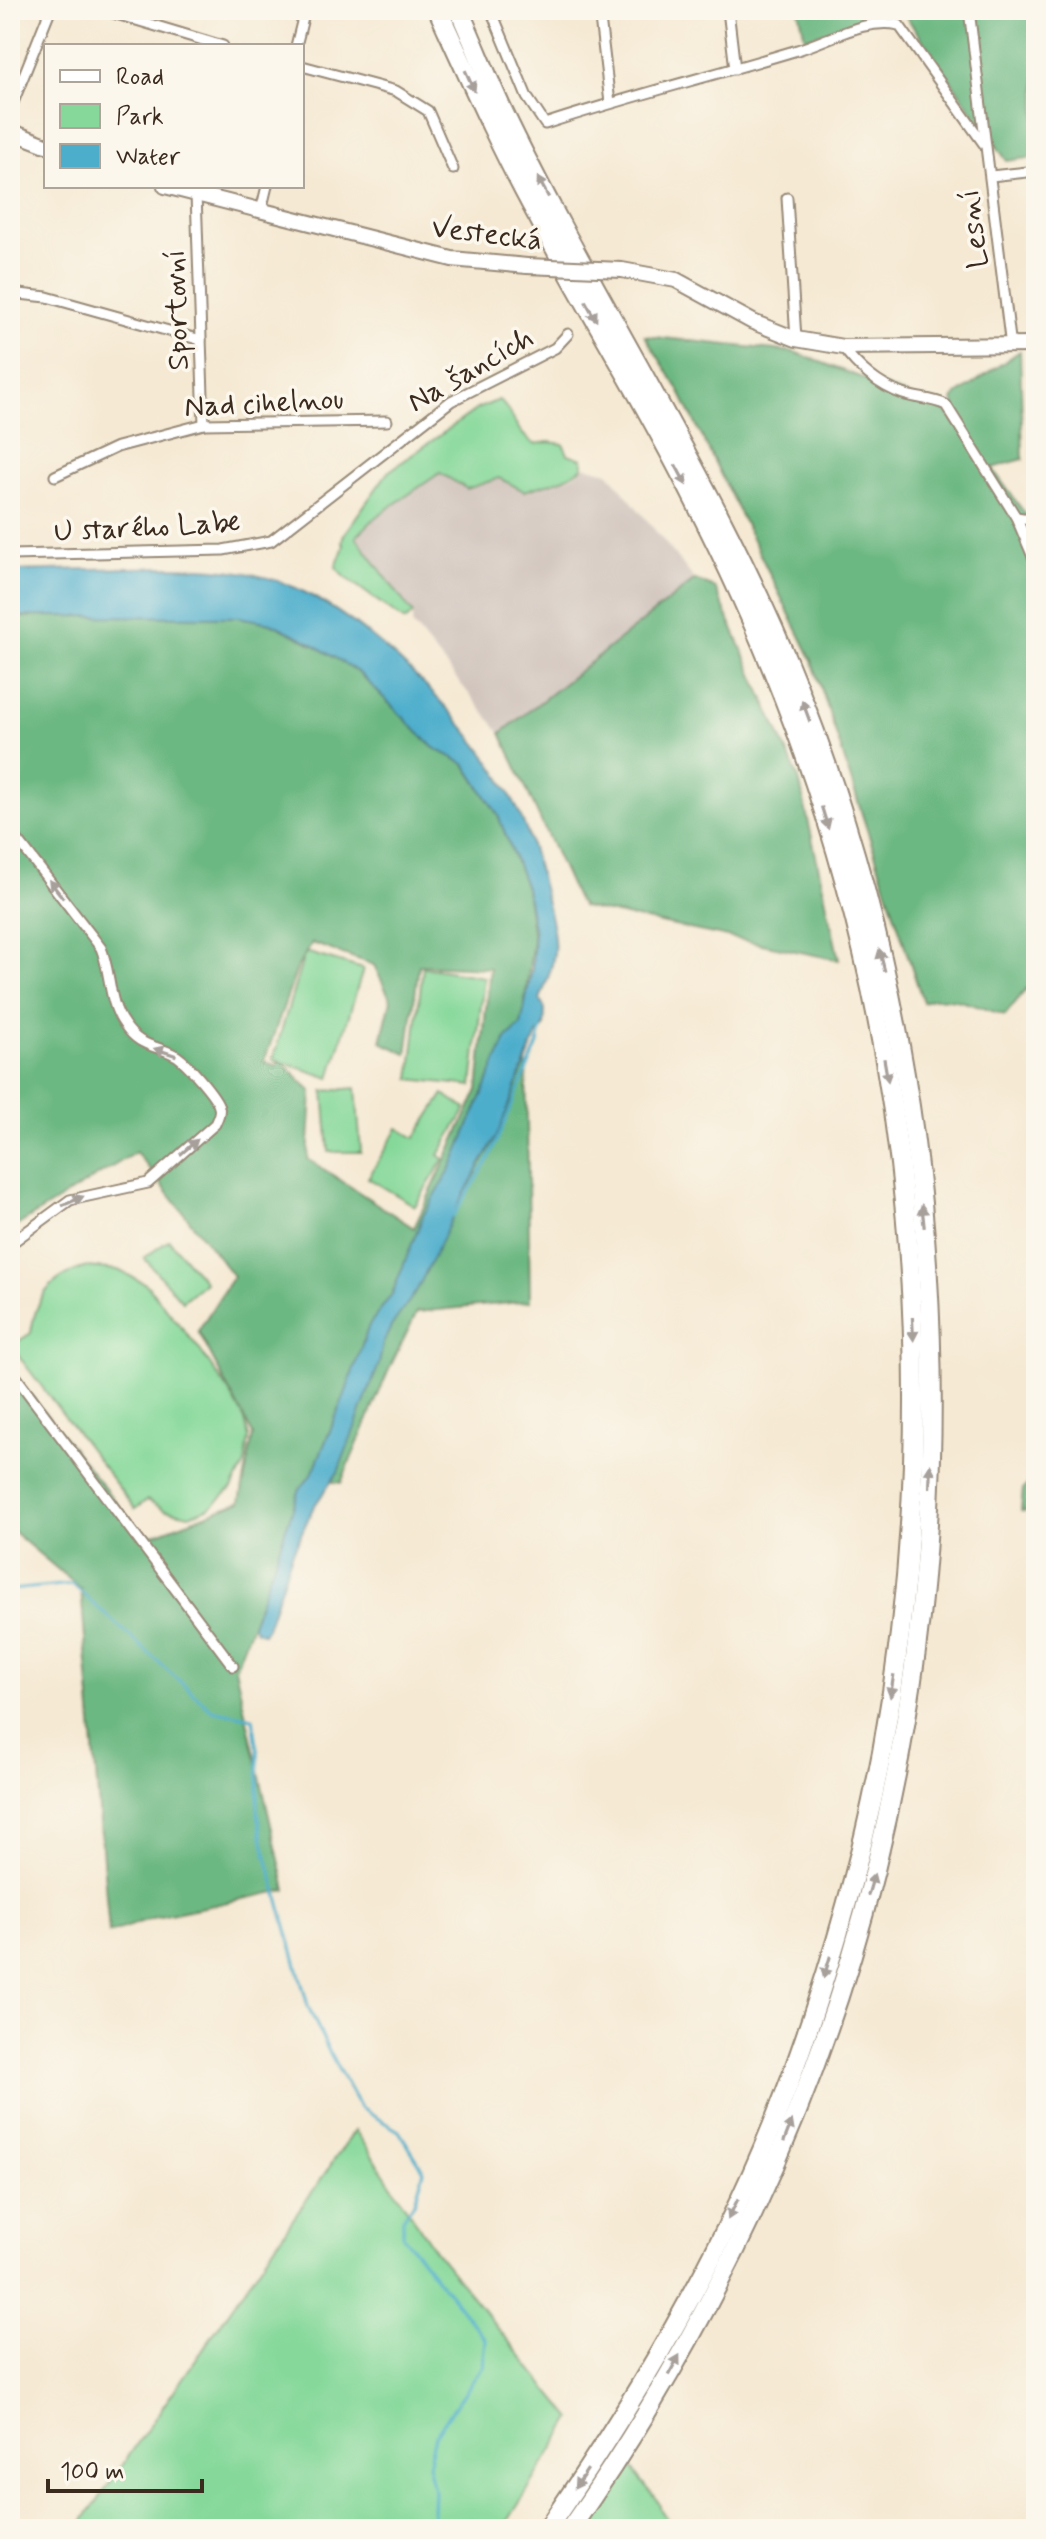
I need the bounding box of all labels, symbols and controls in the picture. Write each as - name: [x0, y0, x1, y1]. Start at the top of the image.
- legend: [44, 44, 304, 188]
- text: Road: [116, 62, 164, 93]
- one-way arrow: [463, 69, 477, 93]
- text: Park: [116, 102, 164, 133]
- text: Water: [116, 142, 181, 173]
- one-way arrow: [537, 176, 550, 199]
- street label: Lesní: [950, 187, 999, 270]
- street label: Vestecká: [429, 208, 544, 261]
- street label: Sportovní: [156, 249, 199, 371]
- one-way arrow: [584, 300, 597, 323]
- street label: Na šancích: [401, 319, 541, 422]
- street label: Nad cihelnou: [183, 380, 345, 427]
- one-way arrow: [675, 464, 688, 487]
- street label: U starého Labe: [53, 503, 241, 552]
- one-way arrow: [800, 699, 812, 723]
- one-way arrow: [819, 806, 832, 830]
- one-way arrow: [48, 879, 64, 899]
- one-way arrow: [875, 947, 887, 972]
- one-way arrow: [152, 1045, 176, 1058]
- one-way arrow: [880, 1058, 892, 1083]
- one-way arrow: [178, 1139, 198, 1156]
- one-way arrow: [62, 1195, 85, 1208]
- one-way arrow: [916, 1203, 929, 1228]
- one-way arrow: [906, 1317, 919, 1342]
- one-way arrow: [923, 1463, 936, 1488]
- one-way arrow: [885, 1674, 898, 1699]
- one-way arrow: [865, 1872, 878, 1896]
- one-way arrow: [820, 1955, 833, 1979]
- one-way arrow: [782, 2119, 795, 2143]
- one-way arrow: [727, 2197, 740, 2220]
- one-way arrow: [667, 2353, 681, 2376]
- scale bar: [48, 2443, 202, 2493]
- text: 100 m: [60, 2457, 124, 2488]
- one-way arrow: [573, 2468, 588, 2489]

